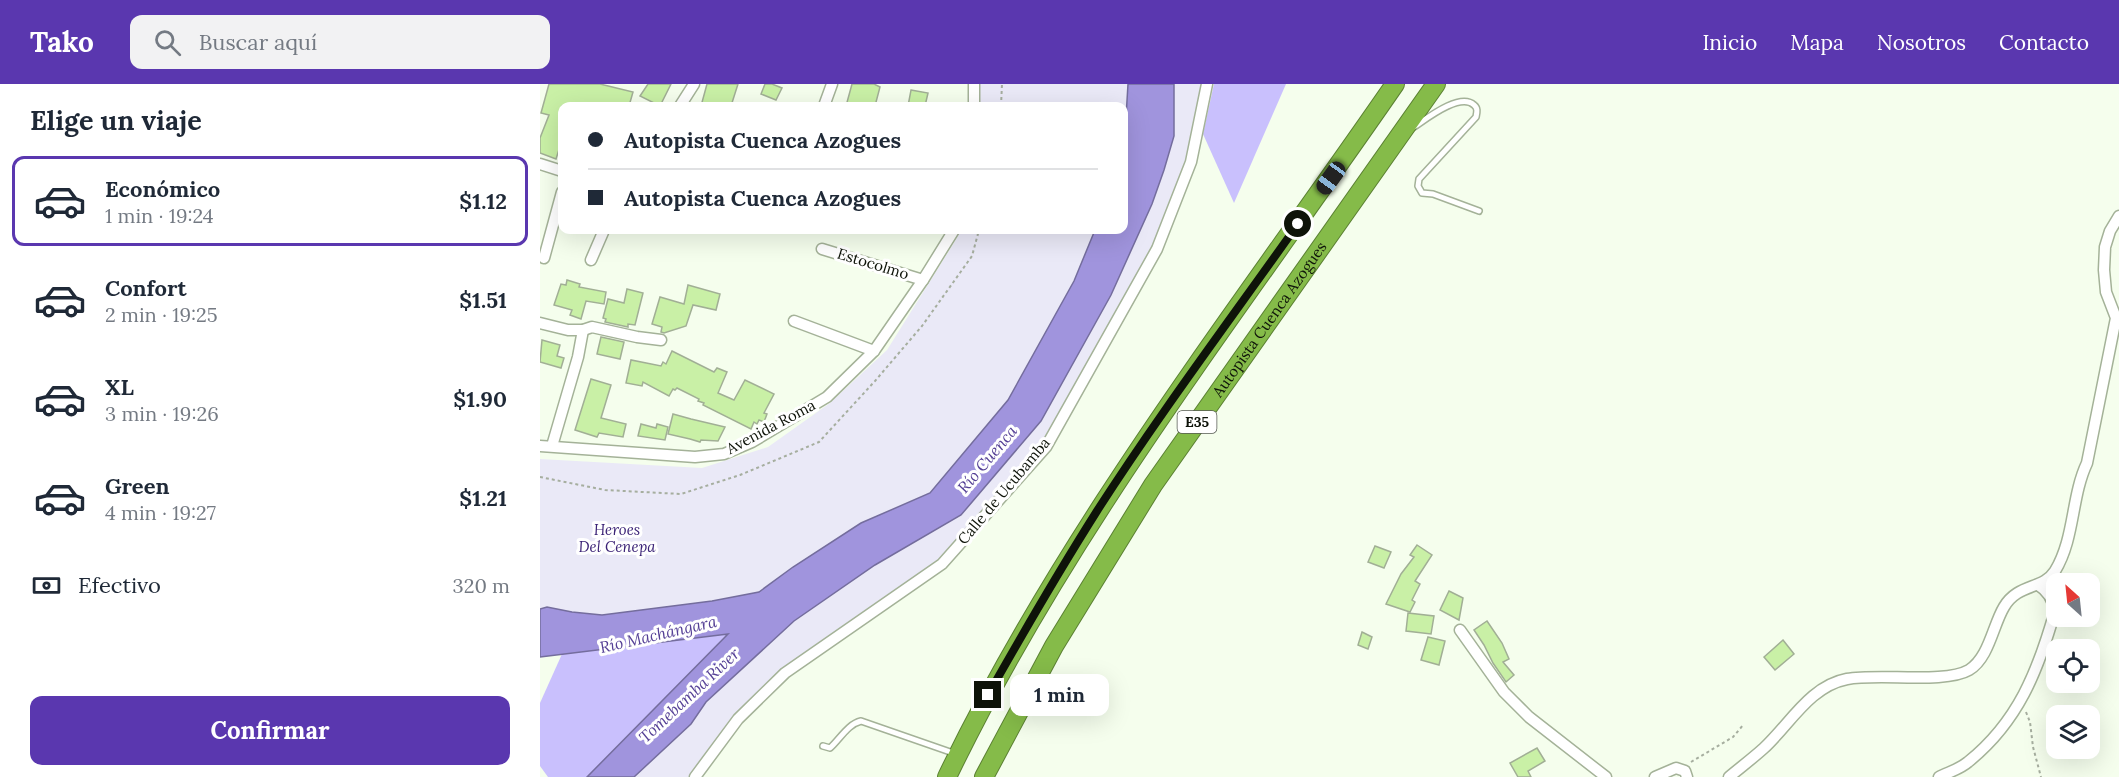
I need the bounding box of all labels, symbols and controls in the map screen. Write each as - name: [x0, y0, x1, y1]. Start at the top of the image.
- search box: [130, 15, 550, 69]
- text: Tako: [30, 24, 94, 60]
- icon: search: [151, 26, 184, 59]
- text: Buscar aquí: [199, 28, 317, 56]
- text: Inicio: [1702, 29, 1757, 56]
- text: Mapa: [1790, 29, 1844, 56]
- text: Nosotros: [1877, 29, 1966, 56]
- text: Contacto: [1999, 29, 2089, 56]
- text: Elige un viaje: [30, 103, 202, 137]
- text: Autopista Cuenca Azogues: [624, 126, 901, 154]
- car: [1313, 158, 1349, 198]
- icon: car: [33, 174, 87, 228]
- text: Económico: [105, 175, 220, 203]
- text: Autopista Cuenca Azogues: [624, 184, 901, 212]
- text: $1.12: [459, 187, 507, 215]
- text: 1 min · 19:24: [105, 203, 214, 228]
- route start: [1284, 210, 1311, 237]
- street label: Autopista Cuenca Azogues: [1208, 238, 1331, 401]
- street label: Estocolmo: [835, 244, 911, 283]
- icon: car: [33, 273, 87, 327]
- text: Confort: [105, 274, 187, 302]
- text: $1.51: [459, 286, 507, 314]
- text: 2 min · 19:25: [105, 302, 218, 327]
- icon: car: [33, 372, 87, 426]
- text: XL: [105, 373, 134, 401]
- text: $1.90: [453, 385, 507, 413]
- street label: Avenida Roma: [722, 395, 819, 458]
- text: 3 min · 19:26: [105, 401, 219, 426]
- road number: E35: [1178, 411, 1216, 433]
- water label: Río Cuenca: [953, 421, 1021, 497]
- street label: Calle de Ucubamba: [953, 433, 1054, 548]
- icon: car: [33, 471, 87, 525]
- text: Green: [105, 472, 170, 500]
- text: $1.21: [459, 484, 507, 512]
- text: 4 min · 19:27: [105, 500, 216, 525]
- park label: Heroes Del Cenepa: [578, 520, 656, 556]
- icon: cash: [30, 569, 63, 602]
- text: Efectivo: [78, 571, 161, 599]
- text: 320 m: [453, 573, 510, 598]
- north arrow: [2046, 573, 2100, 627]
- map controls: [2046, 573, 2100, 759]
- water label: Río Machángara: [598, 611, 719, 657]
- button: locate: [2046, 639, 2100, 693]
- water label: Tomebamba River: [635, 643, 744, 747]
- callout: 1 min: [1009, 674, 1108, 716]
- route end: [974, 681, 1001, 708]
- text: 1 min: [1034, 682, 1085, 707]
- button: Confirmar: [30, 696, 510, 765]
- button: layers: [2046, 705, 2100, 759]

